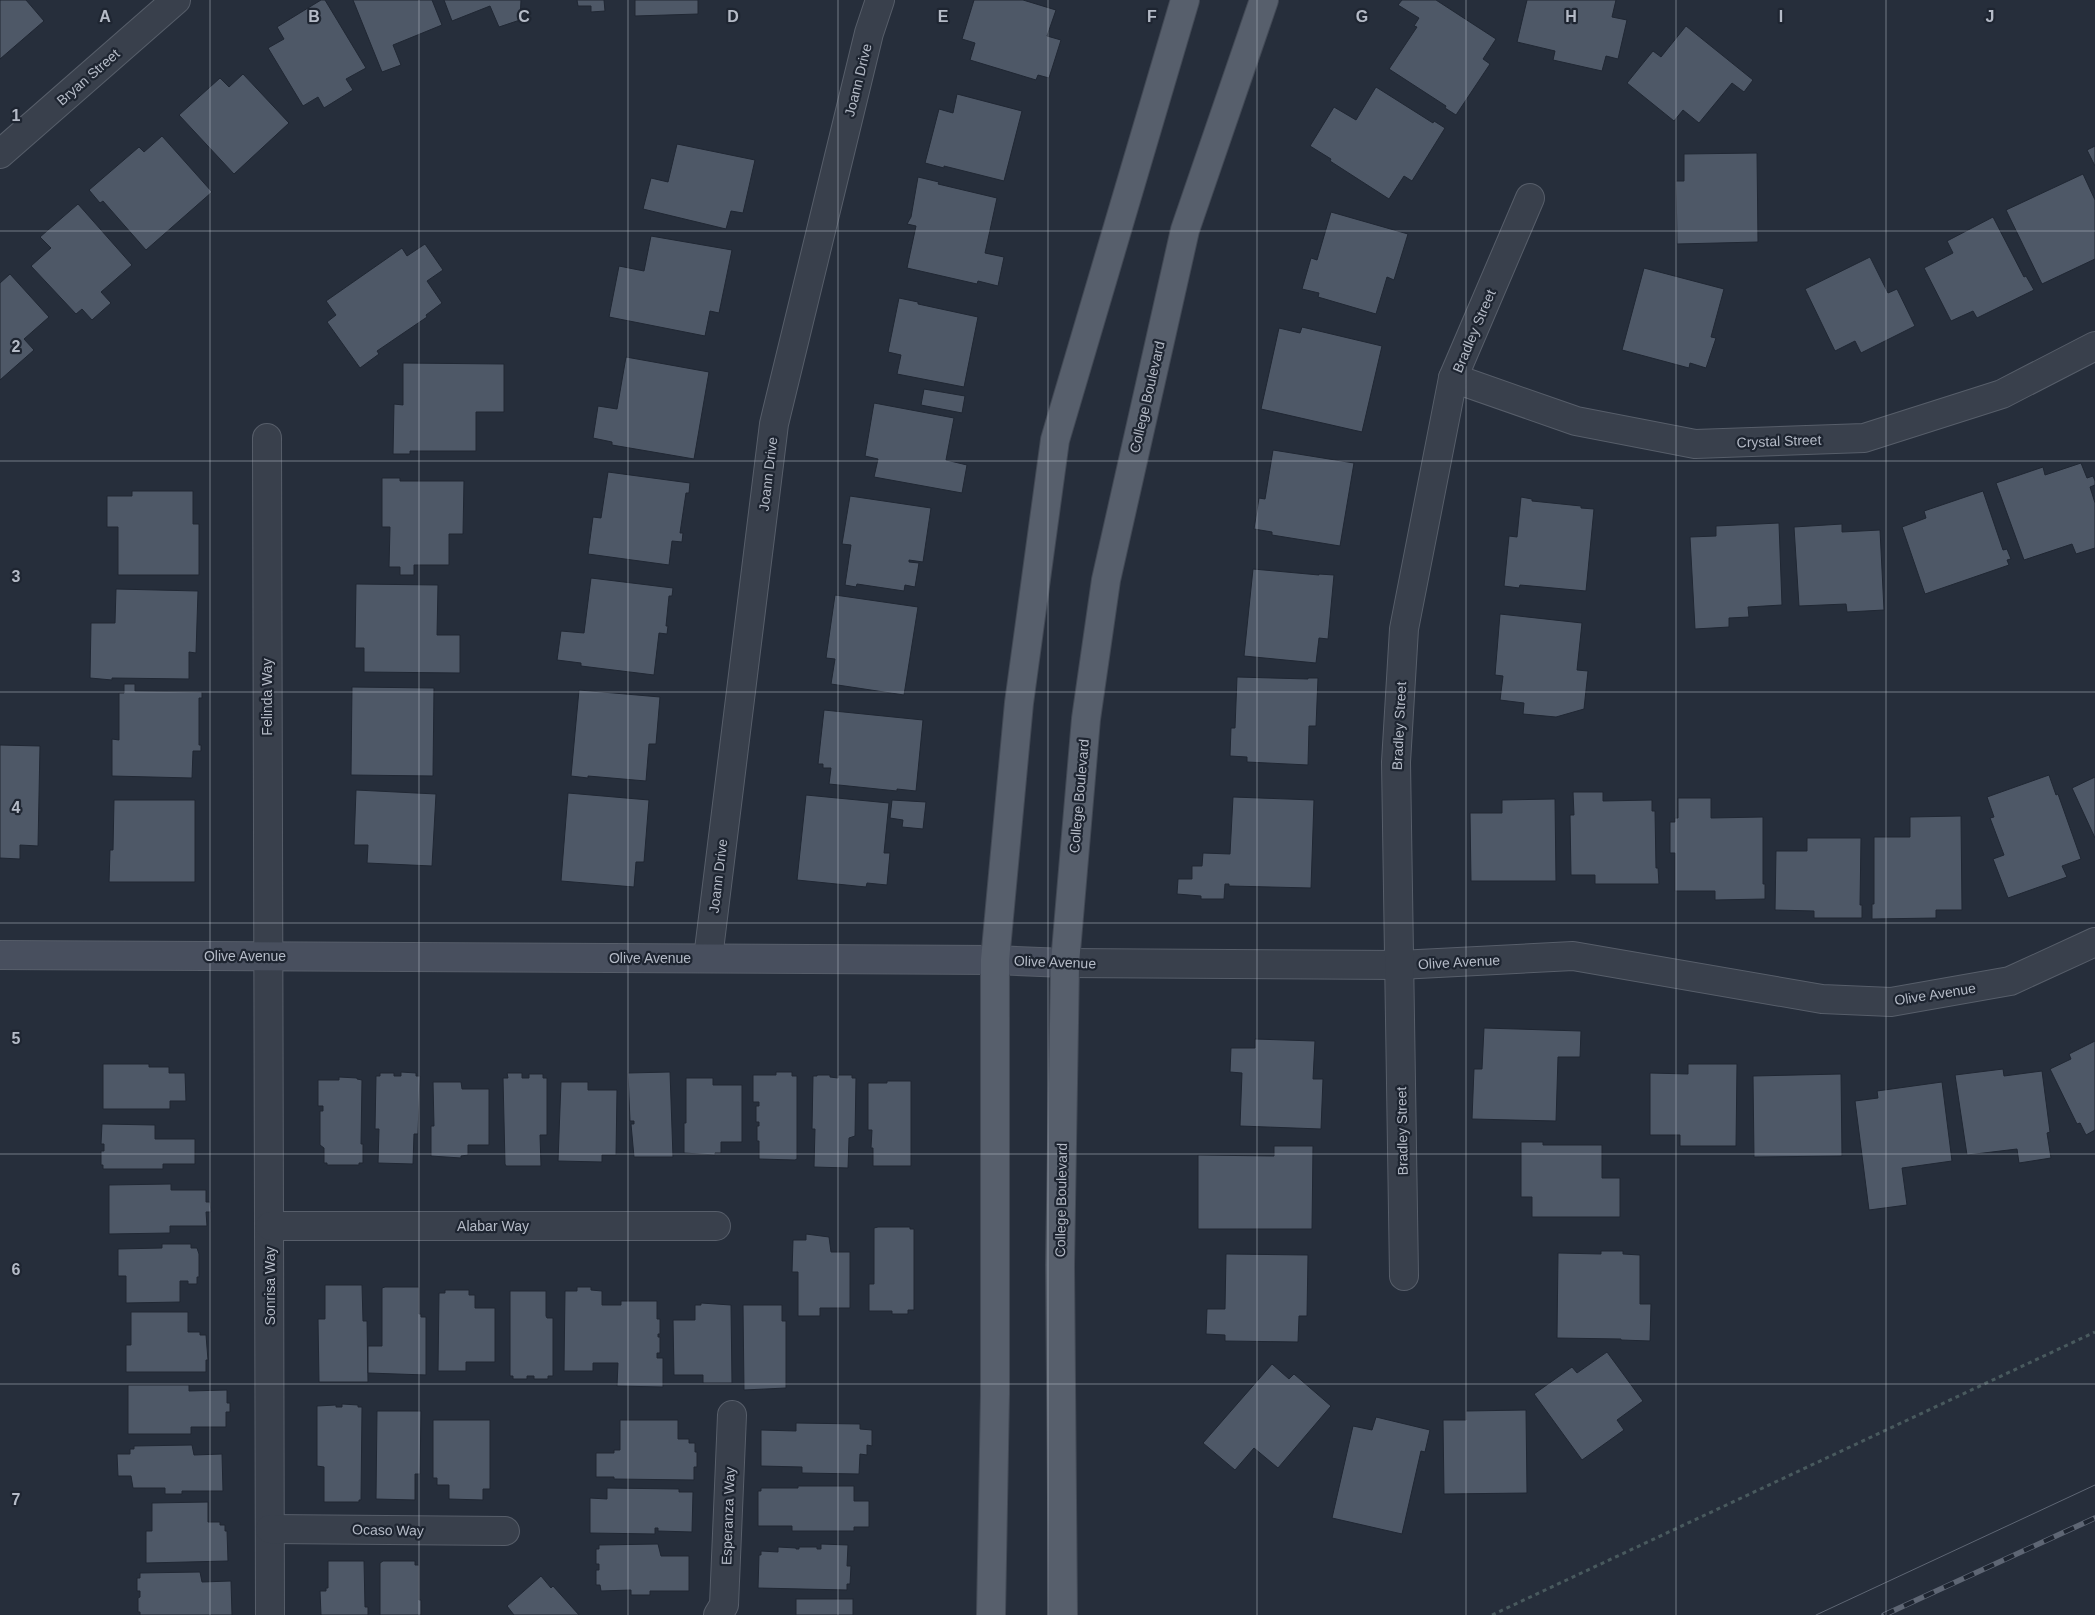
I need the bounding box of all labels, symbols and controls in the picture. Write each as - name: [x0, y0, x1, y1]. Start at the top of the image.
- text: A: [99, 8, 111, 25]
- text: B: [308, 8, 320, 25]
- text: C: [518, 8, 530, 25]
- text: D: [727, 8, 739, 25]
- text: E: [938, 8, 949, 25]
- text: F: [1147, 8, 1157, 25]
- text: G: [1356, 8, 1368, 25]
- text: H: [1565, 8, 1577, 25]
- text: I: [1779, 8, 1783, 25]
- text: J: [1986, 8, 1994, 25]
- street label: Joann Drive: [841, 42, 875, 118]
- street label: Bryan Street: [53, 45, 123, 109]
- text: 1: [12, 107, 21, 124]
- street label: Bradley Street: [1449, 287, 1499, 375]
- text: 2: [12, 338, 21, 355]
- street label: College Boulevard: [1126, 339, 1168, 455]
- street label: Crystal Street: [1736, 432, 1822, 450]
- street label: Joann Drive: [756, 436, 781, 512]
- text: 3: [12, 568, 21, 585]
- street label: Felinda Way: [259, 658, 275, 736]
- street label: Bradley Street: [1389, 681, 1409, 771]
- street label: College Boulevard: [1066, 738, 1092, 854]
- text: 4: [12, 799, 21, 816]
- street label: Joann Drive: [706, 838, 731, 914]
- street label: Olive Avenue: [204, 948, 286, 964]
- street label: Olive Avenue: [609, 950, 691, 966]
- street label: Olive Avenue: [1418, 952, 1501, 972]
- street label: Olive Avenue: [1014, 953, 1097, 971]
- street label: Olive Avenue: [1893, 980, 1977, 1008]
- text: 5: [12, 1030, 21, 1047]
- street label: Bradley Street: [1393, 1086, 1411, 1175]
- street label: College Boulevard: [1052, 1143, 1070, 1257]
- street label: Alabar Way: [457, 1218, 529, 1234]
- street label: Sonrisa Way: [262, 1247, 278, 1325]
- text: 6: [12, 1261, 21, 1278]
- street label: Esperanza Way: [718, 1467, 738, 1565]
- text: 7: [12, 1491, 21, 1508]
- street label: Ocaso Way: [352, 1521, 424, 1539]

